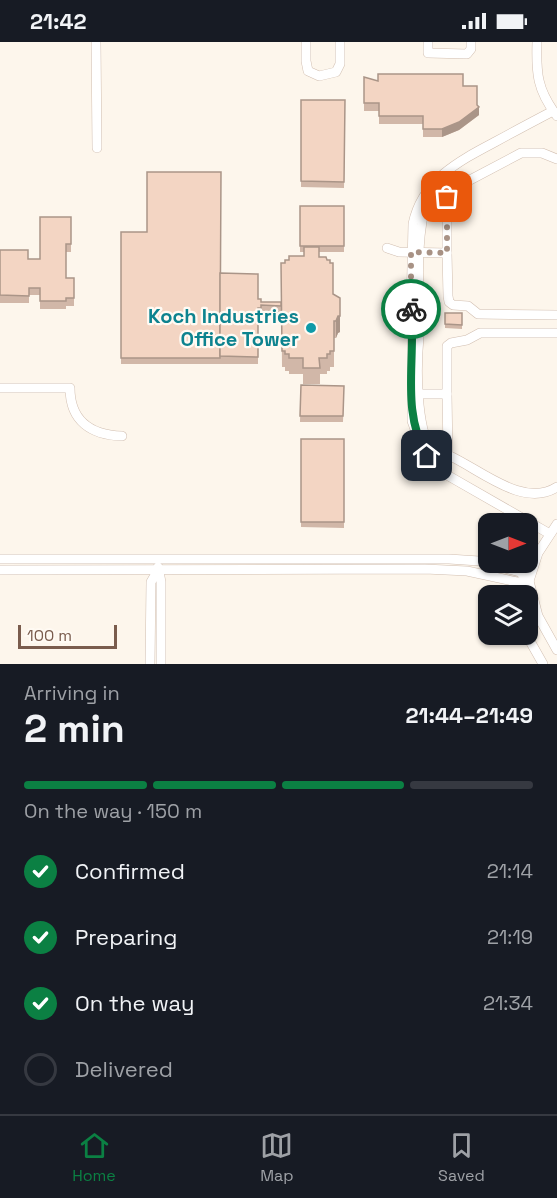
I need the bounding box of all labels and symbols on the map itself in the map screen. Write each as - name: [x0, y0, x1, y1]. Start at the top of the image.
- pin: [421, 171, 472, 222]
- courier: [381, 279, 441, 339]
- place label: Koch Industries Office Tower: [148, 303, 299, 352]
- marker: Koch Industries Office Tower: [304, 321, 318, 335]
- pin: [401, 430, 452, 481]
- north arrow: [478, 513, 538, 573]
- scale bar: [18, 622, 117, 650]

